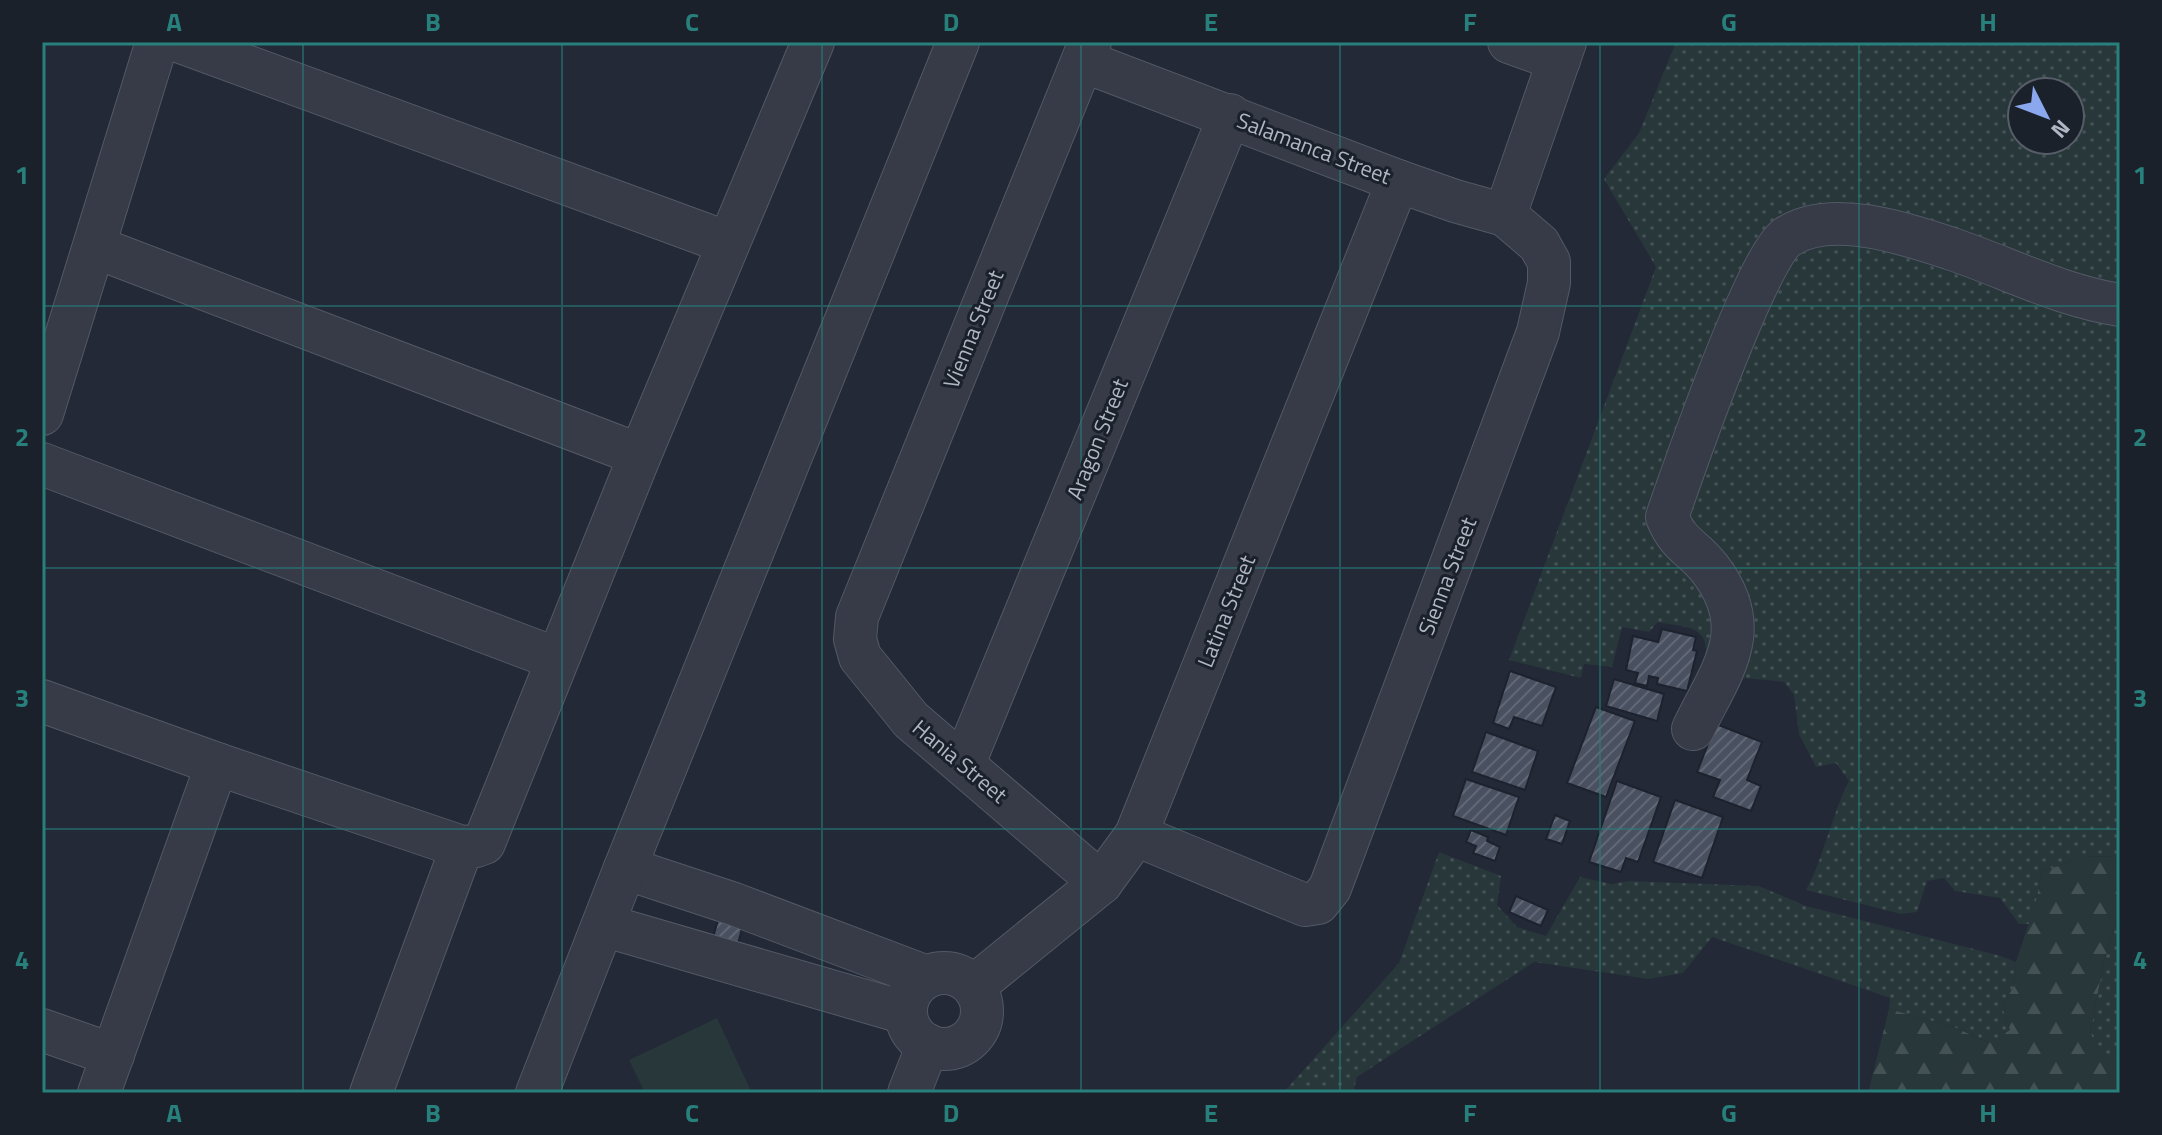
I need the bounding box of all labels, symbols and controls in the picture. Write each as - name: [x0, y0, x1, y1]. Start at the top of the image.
- text: A: [166, 2, 182, 41]
- text: B: [425, 2, 441, 41]
- text: C: [685, 2, 699, 41]
- text: D: [943, 2, 959, 41]
- text: E: [1204, 2, 1218, 41]
- text: F: [1463, 2, 1477, 41]
- text: G: [1721, 2, 1737, 41]
- text: H: [1979, 2, 1997, 41]
- north arrow: [2006, 76, 2086, 156]
- street label: Salamanca Street: [1232, 103, 1396, 193]
- text: N: [2043, 112, 2079, 146]
- text: 1: [15, 155, 29, 194]
- text: 1: [2133, 155, 2147, 194]
- street label: Vienna Street: [934, 264, 1012, 393]
- street label: Aragon Street: [1057, 373, 1137, 505]
- text: 2: [15, 417, 29, 456]
- text: 2: [2133, 417, 2147, 456]
- street label: Sienna Street: [1409, 512, 1485, 640]
- street label: Latina Street: [1188, 549, 1264, 672]
- text: 3: [15, 678, 29, 717]
- text: 3: [2133, 678, 2147, 717]
- street label: Hania Street: [905, 711, 1015, 811]
- text: 4: [15, 940, 29, 979]
- text: 4: [2133, 940, 2147, 979]
- text: A: [166, 1093, 182, 1132]
- text: B: [425, 1093, 441, 1132]
- text: C: [685, 1093, 699, 1132]
- text: D: [943, 1093, 959, 1132]
- text: E: [1204, 1093, 1218, 1132]
- text: F: [1463, 1093, 1477, 1132]
- text: G: [1721, 1093, 1737, 1132]
- text: H: [1979, 1093, 1997, 1132]

